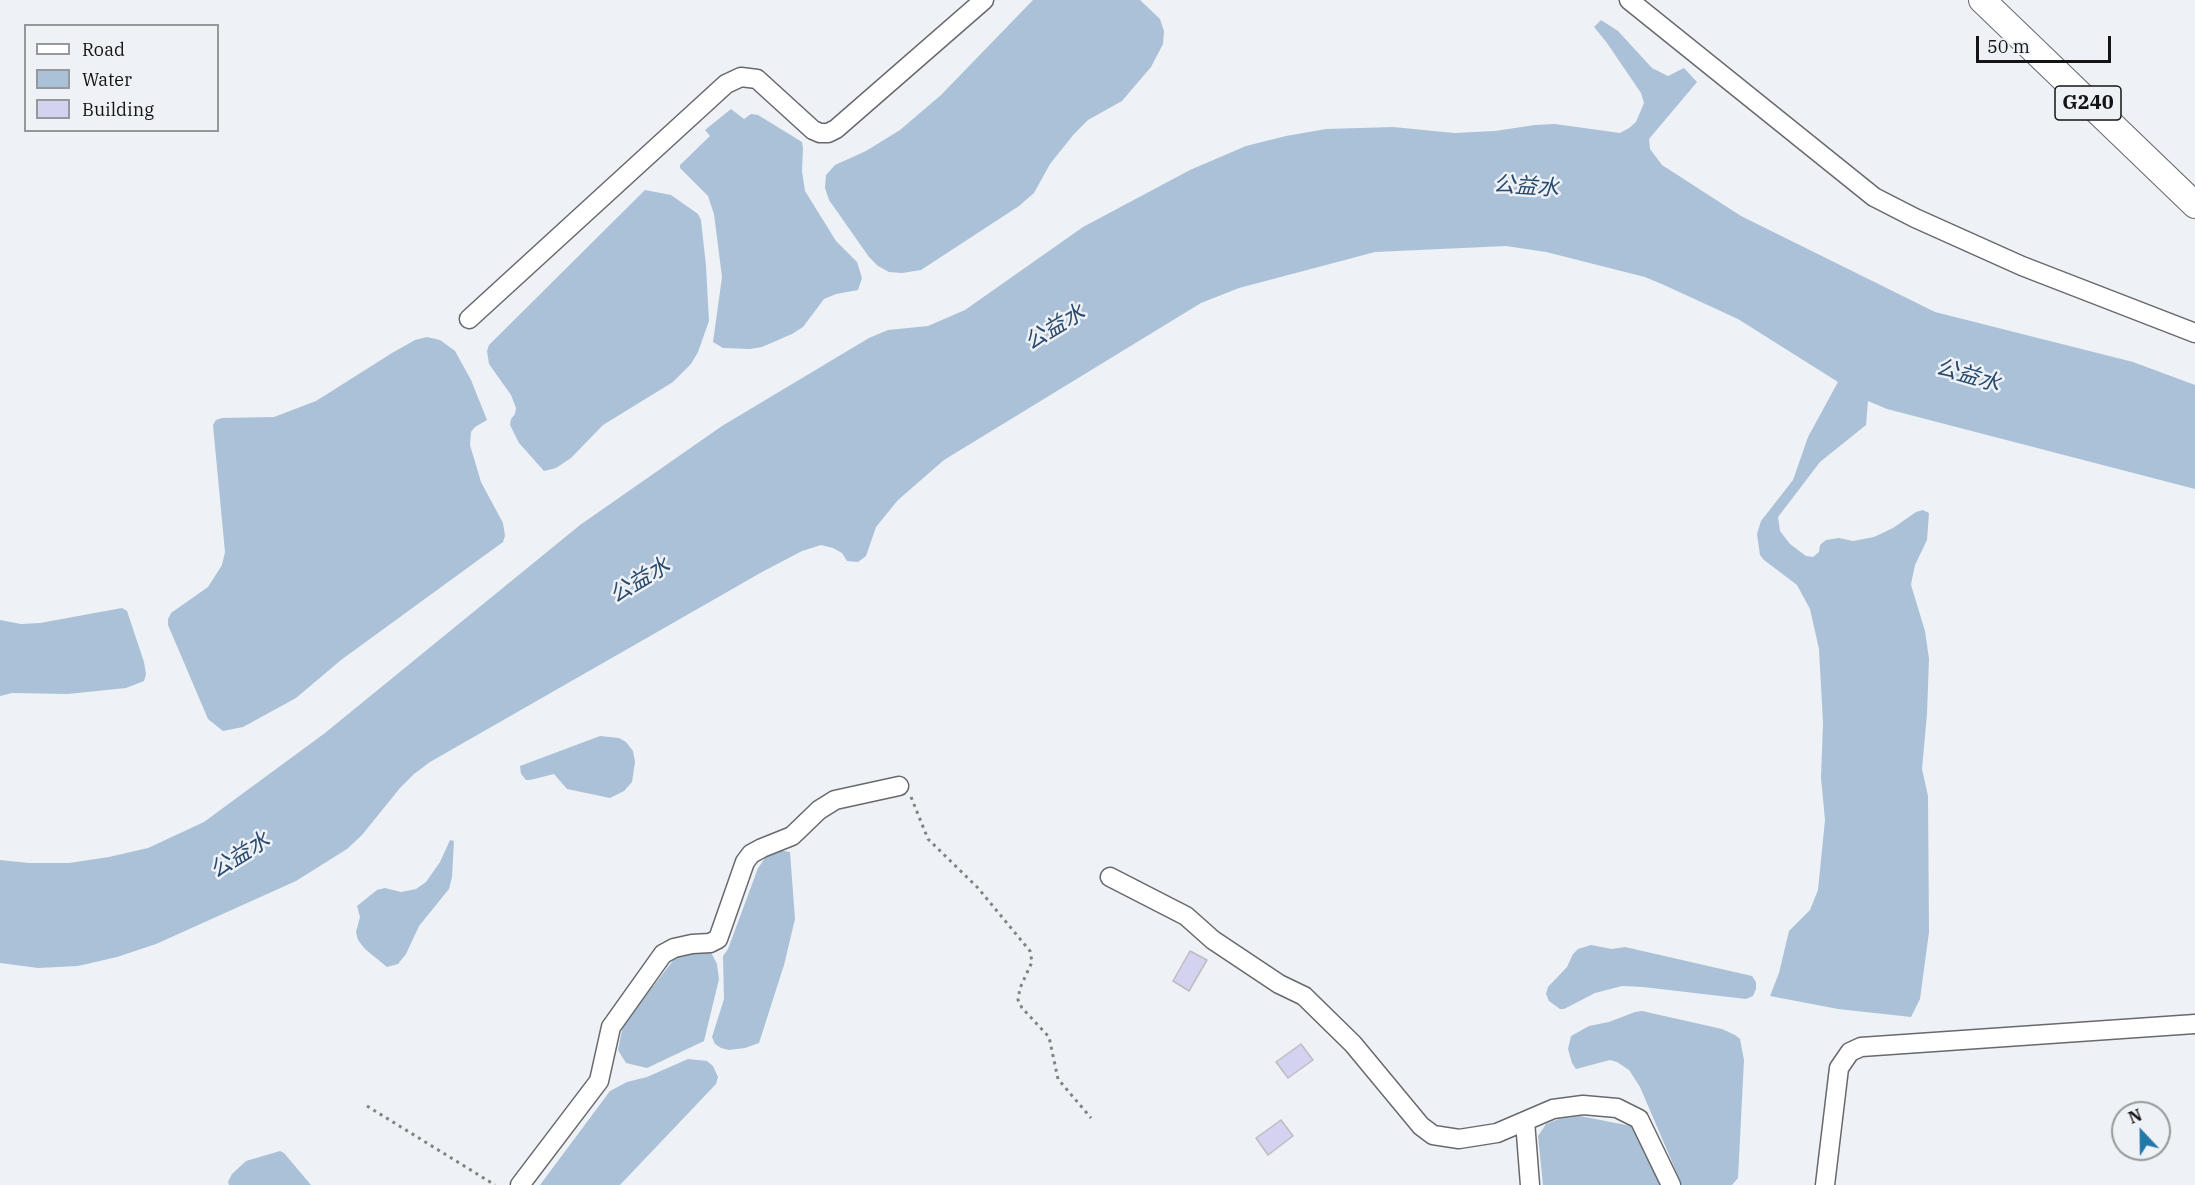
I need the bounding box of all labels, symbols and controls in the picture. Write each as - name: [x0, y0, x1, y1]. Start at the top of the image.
- legend: [24, 24, 219, 132]
- scale bar: [1979, 24, 2114, 62]
- text: 50 m: [1987, 35, 2030, 58]
- text: Road: [82, 38, 125, 61]
- text: Water: [82, 68, 132, 91]
- road number: G240: [2055, 86, 2121, 120]
- text: Building: [82, 98, 154, 121]
- water label: 公益水: [1492, 172, 1560, 202]
- water label: 公益水: [1020, 300, 1090, 356]
- water label: 公益水: [1933, 354, 2003, 398]
- water label: 公益水: [605, 553, 675, 609]
- water label: 公益水: [205, 827, 275, 885]
- north arrow: [2111, 1101, 2171, 1161]
- text: N: [2125, 1105, 2145, 1128]

